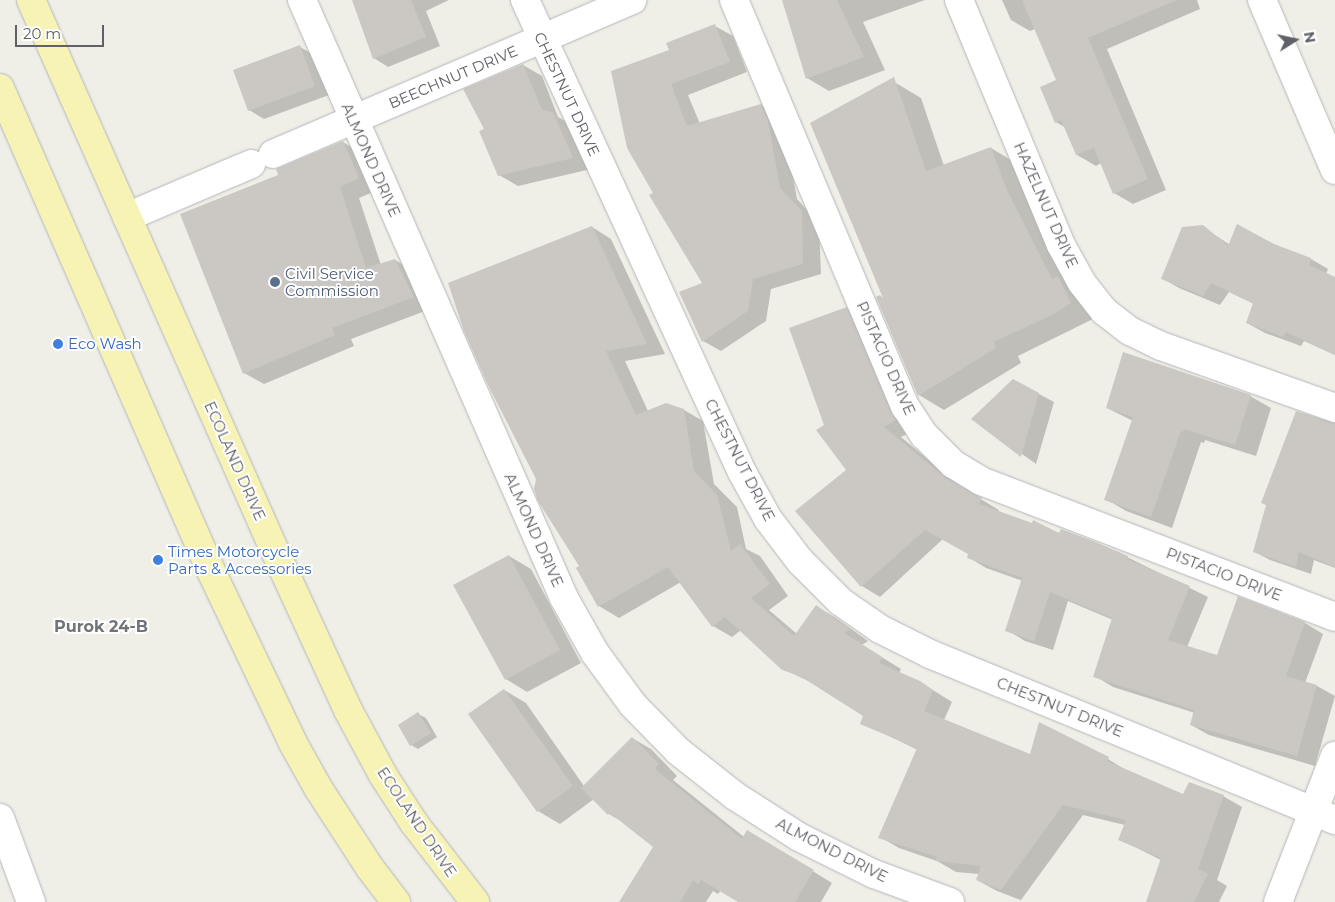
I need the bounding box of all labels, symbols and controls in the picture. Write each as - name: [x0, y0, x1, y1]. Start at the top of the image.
- scale bar: [18, 15, 106, 47]
- north arrow: [1270, 15, 1320, 65]
- text: 20 m: [23, 24, 61, 43]
- street label: CHESTNUT DRIVE: [530, 29, 604, 159]
- text: N: [1300, 30, 1320, 45]
- street label: BEECHNUT DRIVE: [386, 42, 520, 112]
- street label: ALMOND DRIVE: [338, 100, 404, 220]
- street label: HAZELNUT DRIVE: [1010, 139, 1082, 271]
- place label: Civil Service Commission: [285, 264, 379, 299]
- marker: Civil Service Commission: [269, 276, 281, 288]
- street label: PISTACIO DRIVE: [853, 298, 919, 418]
- place label: Eco Wash: [68, 335, 142, 353]
- marker: Eco Wash: [52, 338, 64, 350]
- street label: CHESTNUT DRIVE: [701, 396, 779, 524]
- street label: ECOLAND DRIVE: [201, 399, 269, 523]
- street label: ALMOND DRIVE: [501, 470, 567, 590]
- place label: Times Motorcycle Parts & Accessories: [168, 542, 312, 577]
- street label: PISTACIO DRIVE: [1164, 544, 1284, 604]
- marker: Times Motorcycle Parts & Accessories: [152, 554, 164, 566]
- district label: Purok 24-B: [54, 617, 148, 637]
- street label: CHESTNUT DRIVE: [994, 673, 1126, 741]
- street label: ECOLAND DRIVE: [374, 764, 460, 880]
- street label: ALMOND DRIVE: [773, 814, 891, 886]

